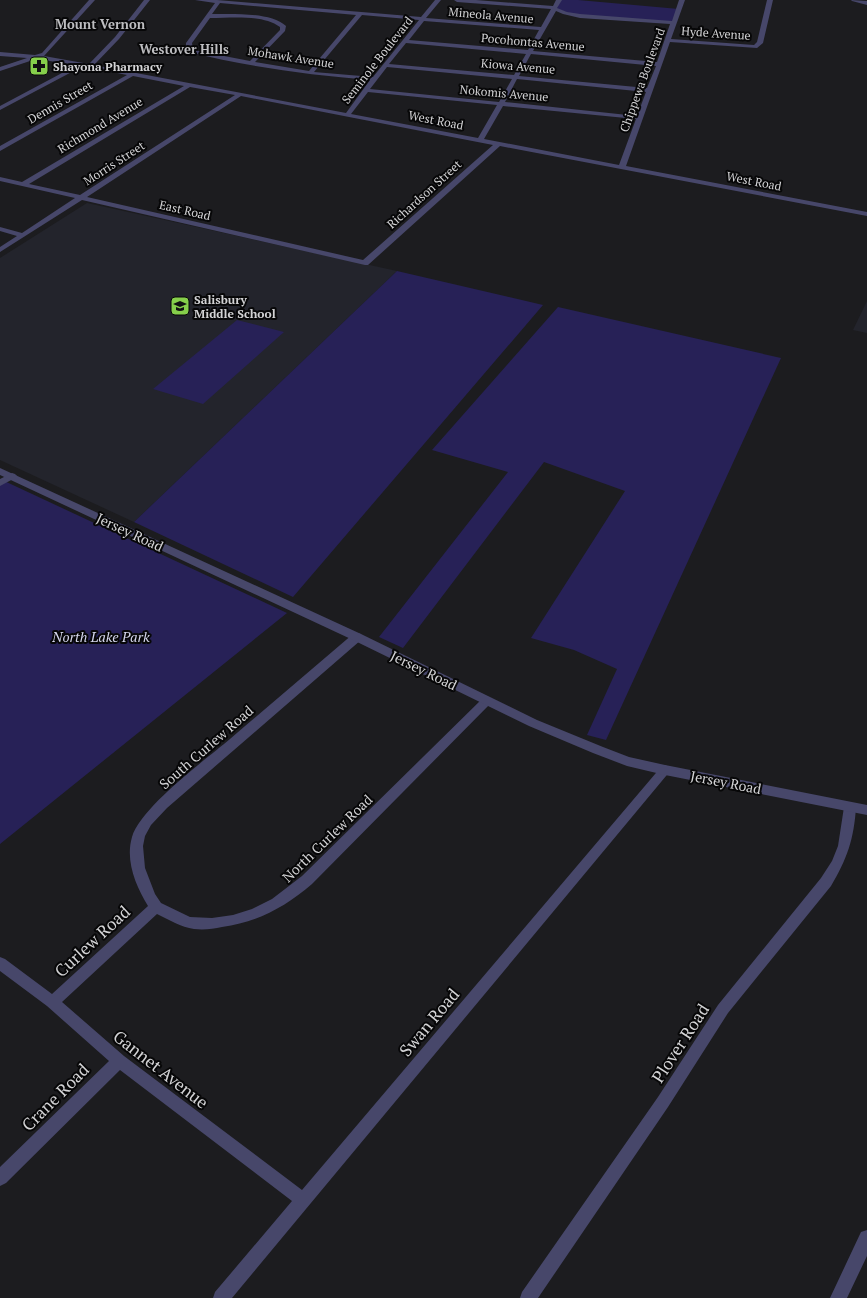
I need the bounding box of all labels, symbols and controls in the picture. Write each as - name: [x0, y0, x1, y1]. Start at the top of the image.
- street label: Mineola Avenue: [448, 4, 534, 26]
- street label: Seminole Boulevard: [338, 13, 416, 107]
- district label: Mount Vernon: [55, 15, 146, 33]
- street label: Hyde Avenue: [681, 23, 751, 43]
- street label: Chippewa Boulevard: [616, 26, 668, 134]
- street label: Pocohontas Avenue: [481, 30, 585, 54]
- district label: Westover Hills: [139, 40, 229, 58]
- street label: Mohawk Avenue: [247, 43, 335, 71]
- pharmacy icon: Shayona Pharmacy: [28, 55, 50, 77]
- street label: Kiowa Avenue: [480, 55, 556, 77]
- place label: Shayona Pharmacy: [53, 59, 163, 74]
- street label: Dennis Street: [25, 77, 96, 127]
- street label: Nokomis Avenue: [459, 82, 549, 104]
- street label: Richmond Avenue: [55, 94, 145, 156]
- street label: West Road: [407, 107, 465, 133]
- street label: Morris Street: [81, 137, 148, 188]
- street label: Richardson Street: [384, 156, 465, 231]
- street label: West Road: [725, 168, 783, 194]
- street label: East Road: [158, 197, 213, 223]
- place label: Salisbury Middle School: [194, 292, 276, 321]
- school or university icon: Salisbury Middle School: [169, 295, 191, 317]
- street label: Jersey Road: [93, 508, 167, 556]
- park label: North Lake Park: [51, 627, 150, 646]
- street label: Jersey Road: [388, 646, 461, 694]
- street label: South Curlew Road: [155, 701, 257, 793]
- street label: Jersey Road: [689, 766, 763, 798]
- street label: North Curlew Road: [278, 790, 376, 886]
- street label: Curlew Road: [49, 900, 135, 982]
- street label: Swan Road: [394, 983, 465, 1061]
- street label: Plover Road: [646, 999, 714, 1087]
- street label: Gannet Avenue: [109, 1025, 213, 1113]
- street label: Crane Road: [16, 1058, 94, 1136]

